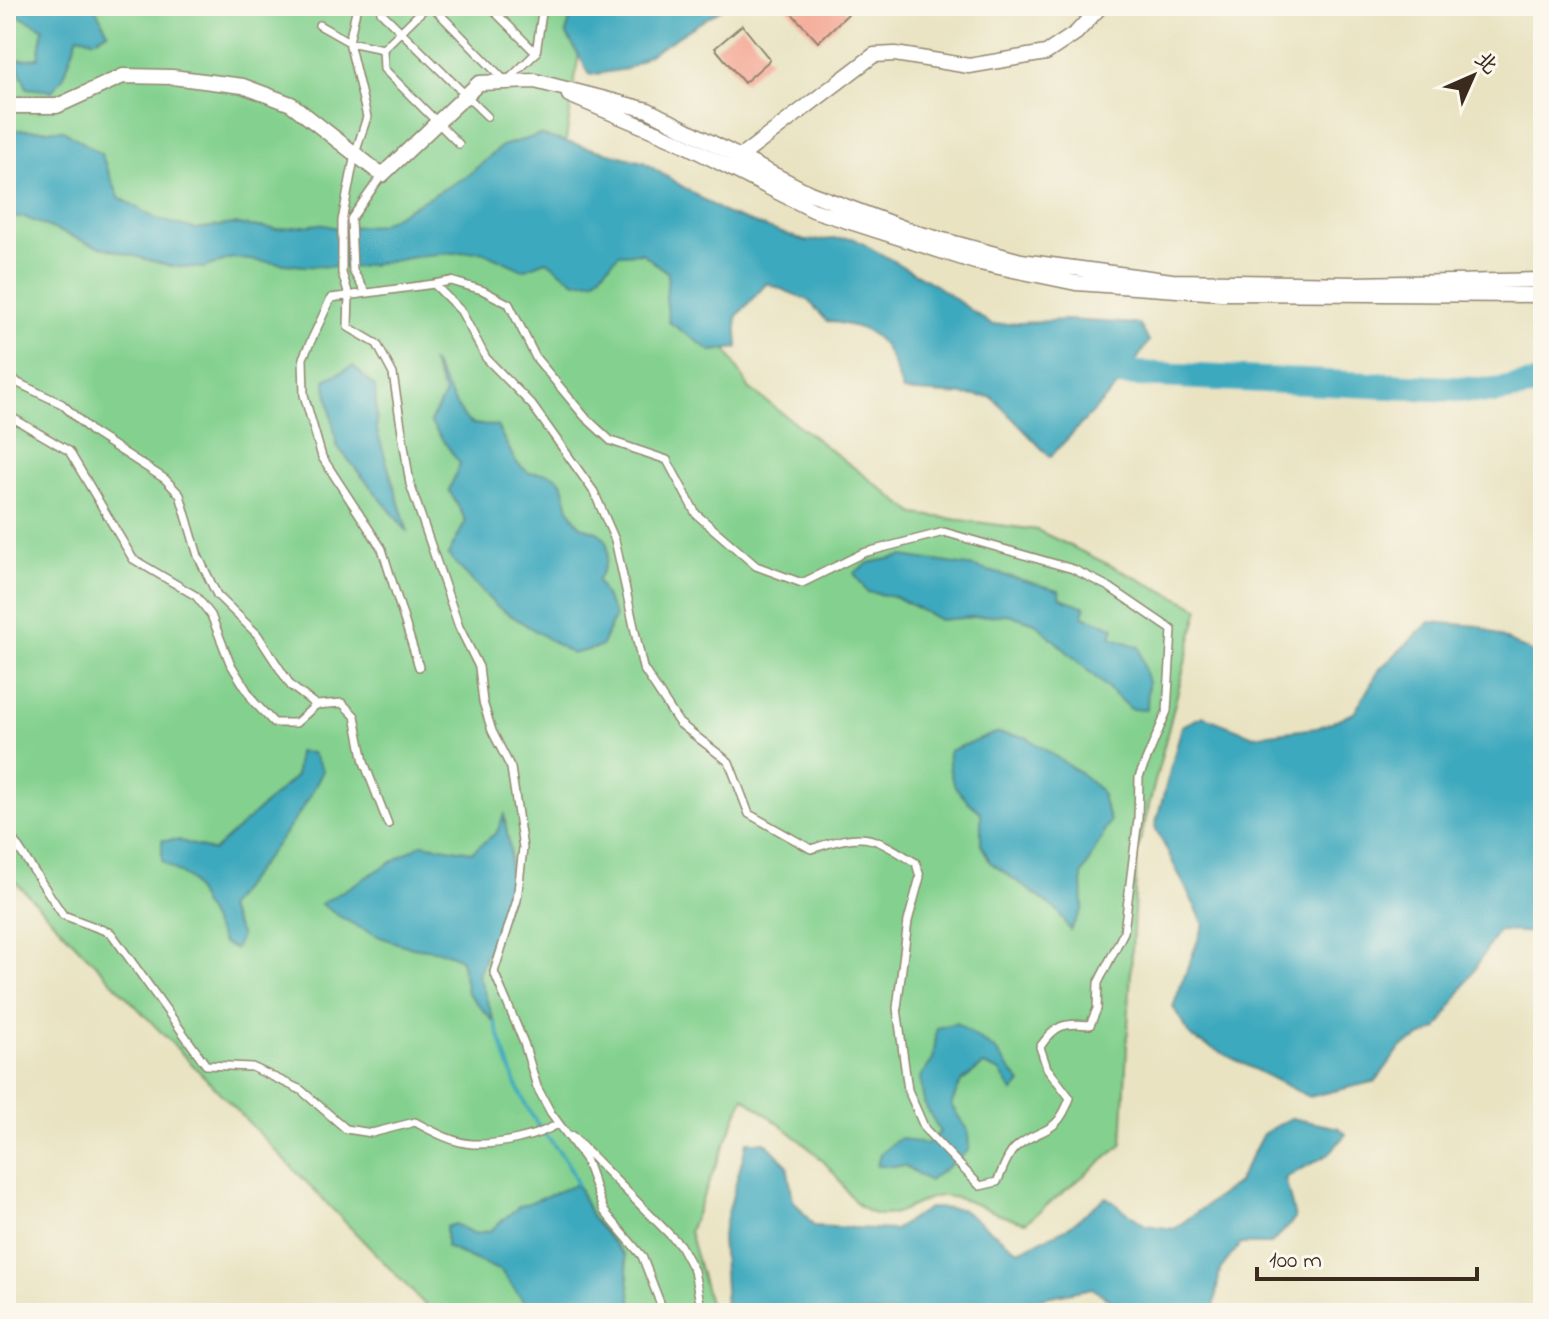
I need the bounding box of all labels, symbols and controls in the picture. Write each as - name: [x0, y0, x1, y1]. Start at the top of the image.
- north arrow: [1433, 36, 1513, 116]
- text: 北: [1466, 45, 1504, 83]
- scale bar: [1257, 1231, 1477, 1281]
- text: 100 m: [1269, 1244, 1322, 1279]

